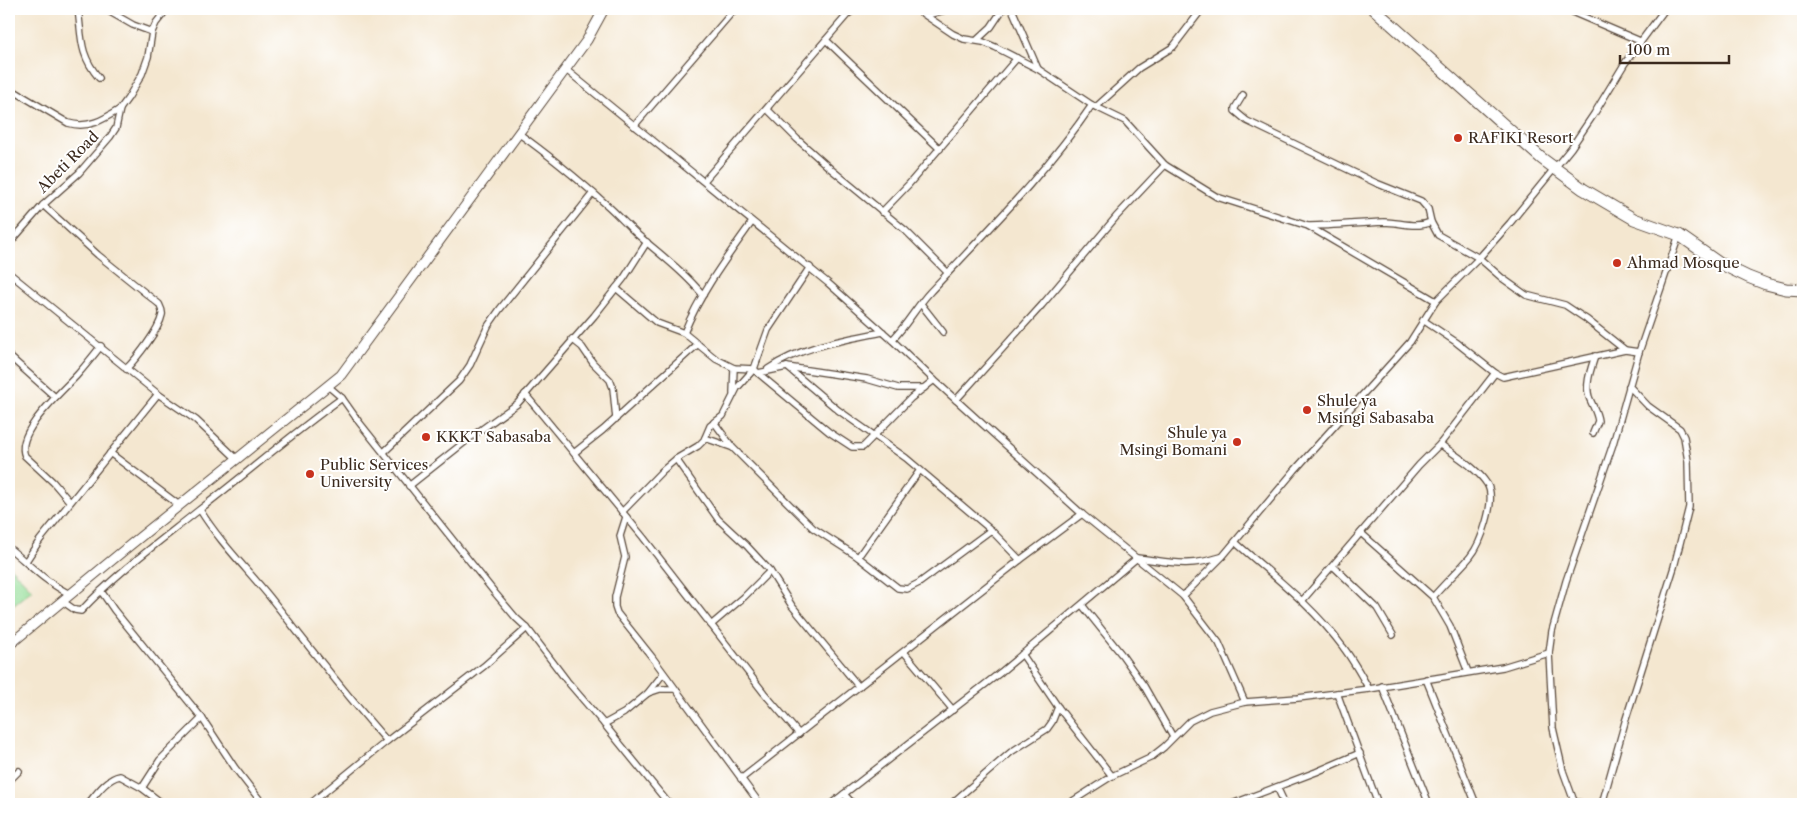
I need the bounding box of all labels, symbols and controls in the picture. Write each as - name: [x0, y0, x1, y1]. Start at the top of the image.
- scale bar: [1620, 32, 1728, 64]
- text: 100 m: [1627, 40, 1670, 59]
- street label: Abeti Road: [32, 127, 102, 197]
- place label: RAFIKI Resort: [1468, 128, 1574, 147]
- marker: RAFIKI Resort: [1452, 132, 1464, 144]
- place label: Ahmad Mosque: [1626, 253, 1740, 272]
- marker: Ahmad Mosque: [1611, 257, 1623, 269]
- place label: Shule ya Msingi Sabasaba: [1317, 391, 1434, 427]
- marker: Shule ya Msingi Sabasaba: [1301, 404, 1313, 416]
- place label: Shule ya Msingi Bomani: [1119, 423, 1227, 459]
- place label: KKKT Sabasaba: [436, 427, 551, 446]
- marker: KKKT Sabasaba: [420, 431, 432, 443]
- marker: Shule ya Msingi Bomani: [1231, 436, 1243, 448]
- place label: Public Services University: [320, 455, 428, 491]
- marker: Public Services University: [304, 468, 316, 480]

